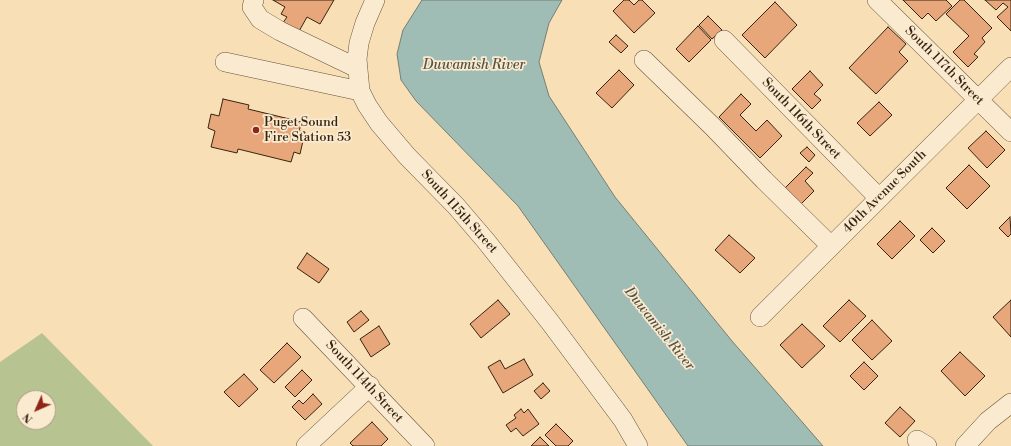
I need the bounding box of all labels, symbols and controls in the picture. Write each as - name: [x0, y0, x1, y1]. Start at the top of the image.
- street label: South 117th Street: [901, 23, 987, 109]
- water label: Duwamish River: [423, 58, 525, 74]
- street label: South 116th Street: [758, 75, 844, 163]
- place label: Puget Sound Fire Station 53: [264, 115, 351, 146]
- marker: Puget Sound Fire Station 53: [251, 125, 261, 135]
- street label: 40th Avenue South: [840, 147, 930, 237]
- street label: South 115th Street: [418, 167, 500, 257]
- water label: Duwamish River: [620, 284, 698, 374]
- street label: South 114th Street: [322, 338, 406, 426]
- north arrow: [16, 390, 56, 430]
- text: N: [20, 410, 36, 426]

